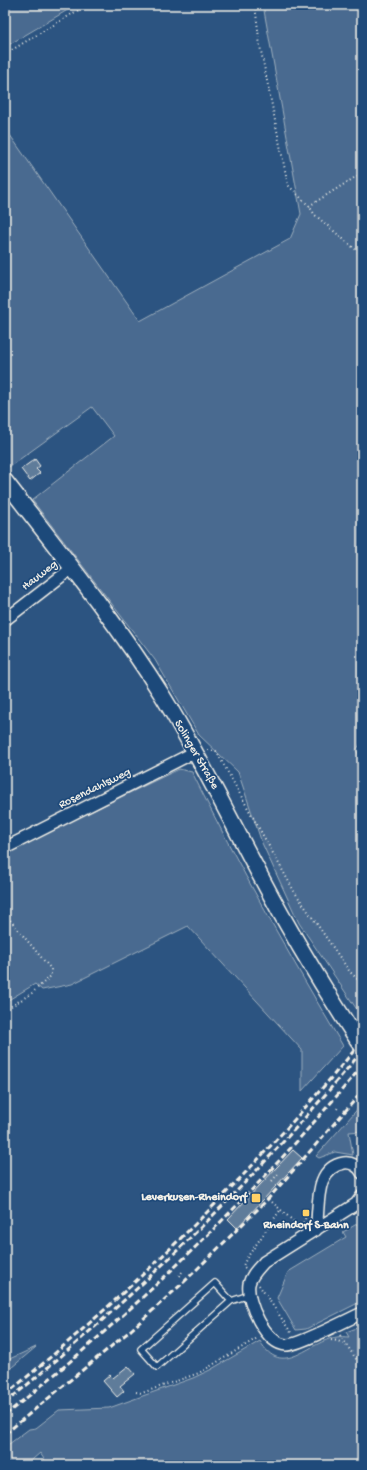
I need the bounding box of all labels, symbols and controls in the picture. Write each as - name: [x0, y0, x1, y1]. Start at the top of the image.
- street label: Hauweg: [19, 558, 61, 594]
- street label: Solinger Straße: [171, 718, 222, 793]
- street label: Rosendahlsweg: [57, 765, 133, 812]
- place label: Leverkusen-Rheindorf: [141, 1191, 248, 1205]
- marker: Leverkusen-Rheindorf: [250, 1192, 262, 1204]
- marker: Rheindorf S-Bahn: [301, 1208, 311, 1218]
- place label: Rheindorf S-Bahn: [262, 1219, 349, 1233]

